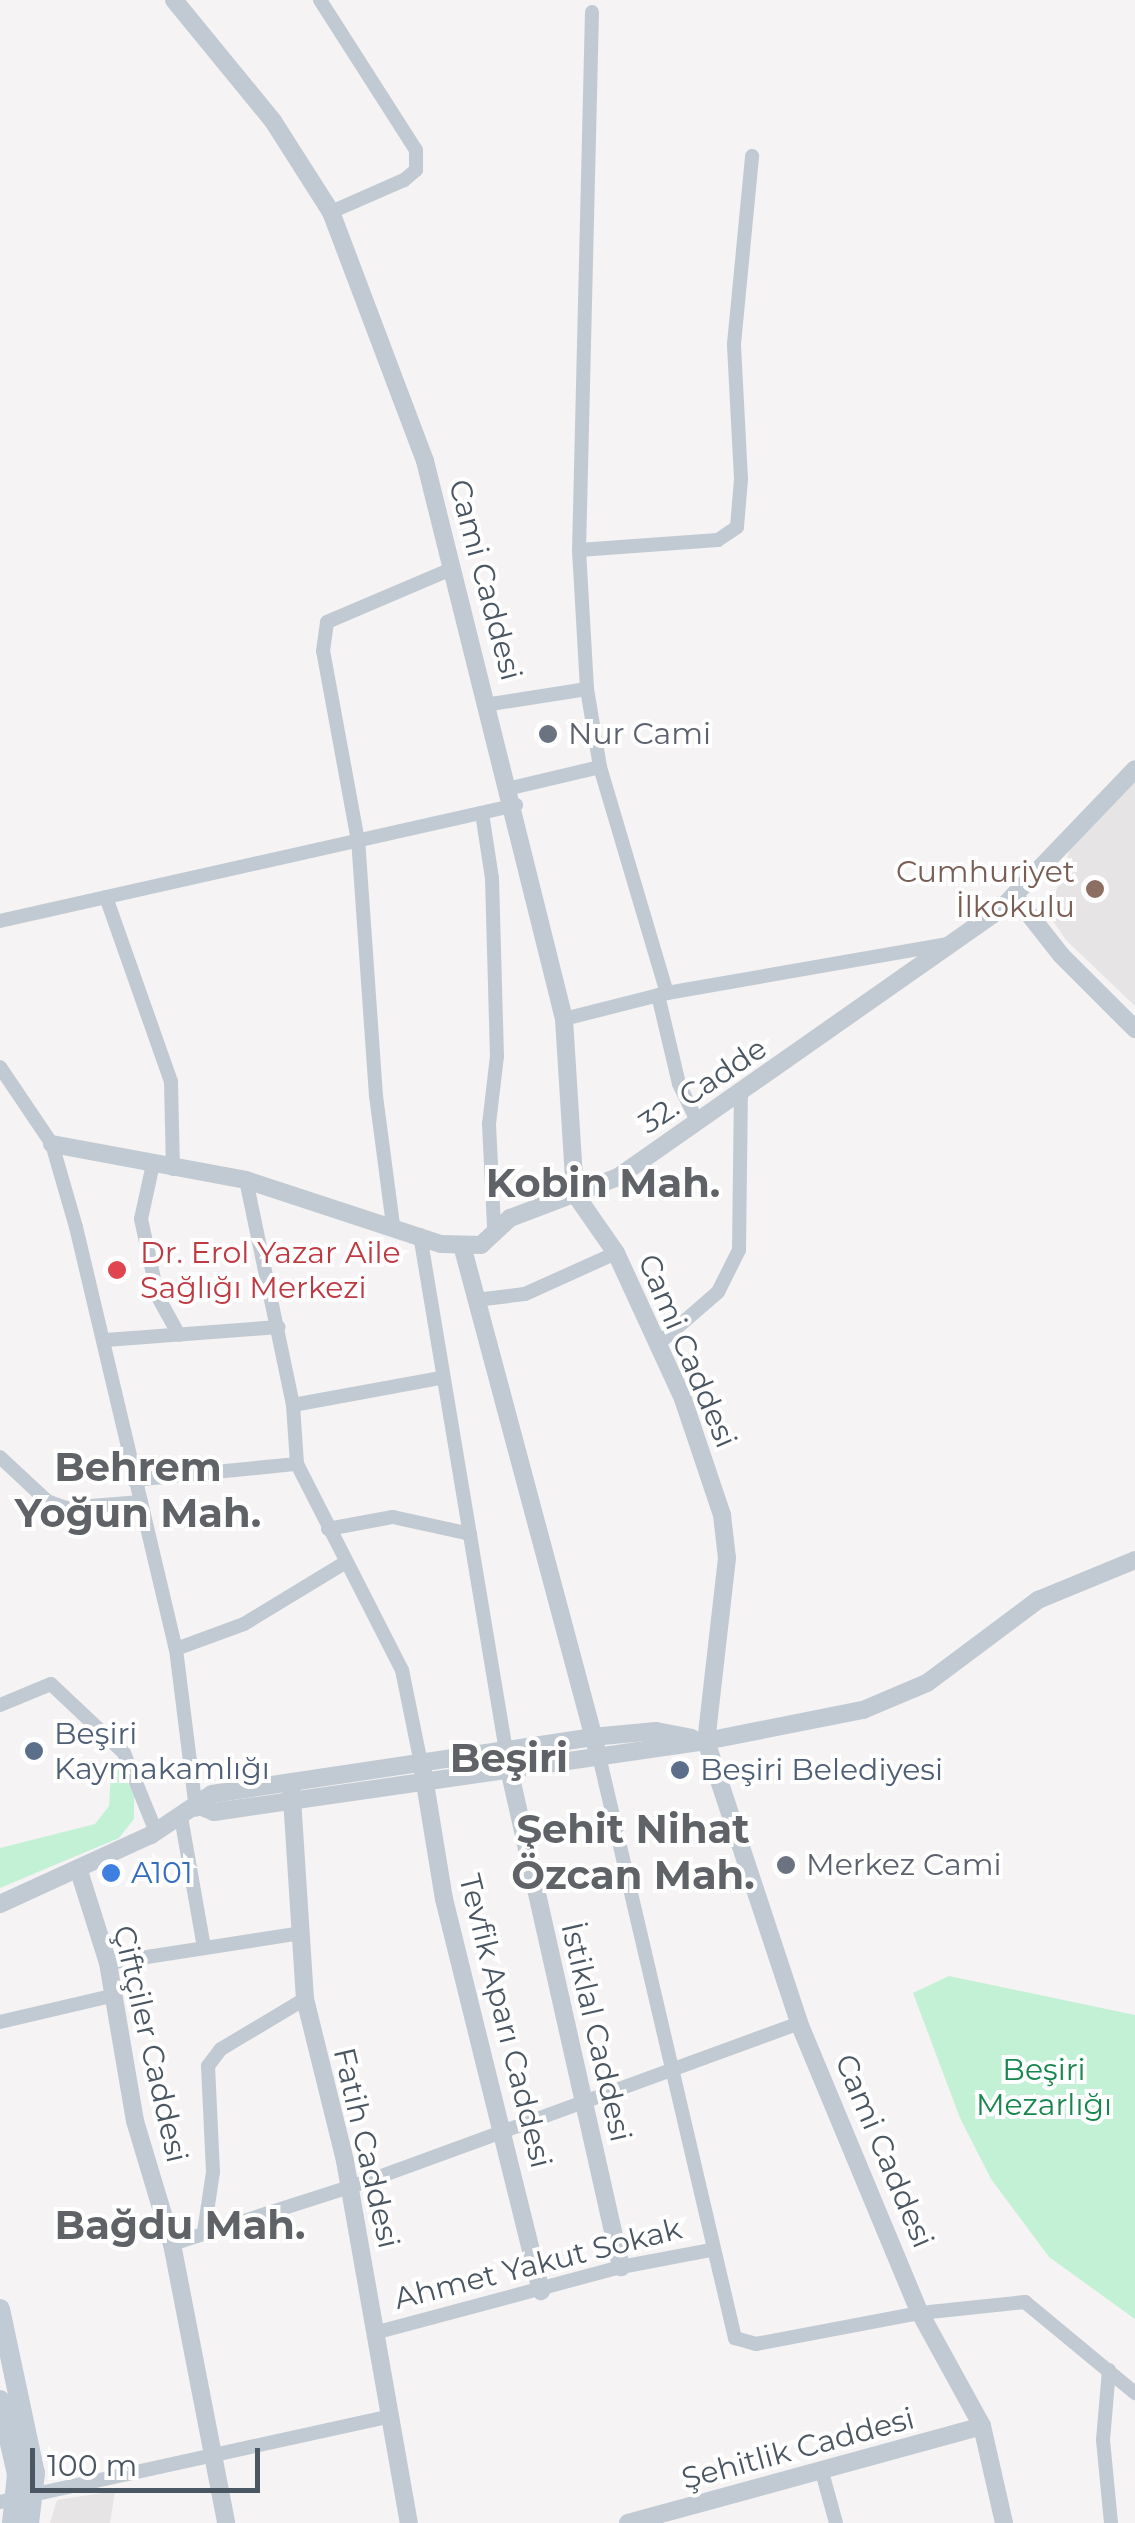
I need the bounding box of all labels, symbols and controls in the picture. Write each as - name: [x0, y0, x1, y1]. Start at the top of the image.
- street label: Cami Caddesi: [441, 475, 529, 685]
- place label: Nur Cami: [568, 716, 711, 752]
- marker: Nur Cami: [537, 723, 559, 745]
- place label: Cumhuriyet İlkokulu: [896, 854, 1075, 924]
- marker: Cumhuriyet İlkokulu: [1084, 878, 1106, 900]
- street label: 32. Cadde: [632, 1030, 774, 1142]
- district label: Kobin Mah.: [486, 1159, 720, 1207]
- place label: Dr. Erol Yazar Aile Sağlığı Merkezi: [140, 1235, 401, 1306]
- street label: Cami Caddesi: [630, 1249, 744, 1453]
- marker: Dr. Erol Yazar Aile Sağlığı Merkezi: [104, 1257, 130, 1283]
- district label: Behrem Yoğun Mah.: [15, 1443, 261, 1537]
- place label: Beşiri Kaymakamlığı: [54, 1716, 270, 1786]
- district label: Beşiri: [450, 1734, 568, 1782]
- marker: Beşiri Kaymakamlığı: [23, 1740, 45, 1762]
- place label: Beşiri Belediyesi: [700, 1752, 943, 1788]
- marker: Beşiri Belediyesi: [669, 1759, 691, 1781]
- district label: Şehit Nihat Özcan Mah.: [511, 1805, 755, 1899]
- place label: Merkez Cami: [806, 1847, 1002, 1883]
- marker: Merkez Cami: [775, 1854, 797, 1876]
- place label: A101: [131, 1855, 193, 1891]
- marker: A101: [100, 1862, 122, 1884]
- street label: Tevfik Aparı Caddesi: [451, 1870, 559, 2172]
- street label: İstiklal Caddesi: [553, 1919, 639, 2145]
- street label: Çiftçiler Caddesi: [105, 1922, 195, 2166]
- street label: Fatih Caddesi: [325, 2044, 407, 2252]
- street label: Cami Caddesi: [827, 2049, 941, 2253]
- park label: Beşiri Mezarlığı: [976, 2052, 1112, 2122]
- district label: Bağdu Mah.: [55, 2201, 305, 2249]
- street label: Ahmet Yakut Sokak: [391, 2211, 685, 2317]
- street label: Şehitlik Caddesi: [678, 2401, 918, 2497]
- scale bar: [35, 2428, 265, 2490]
- text: 100 m: [47, 2447, 137, 2484]

